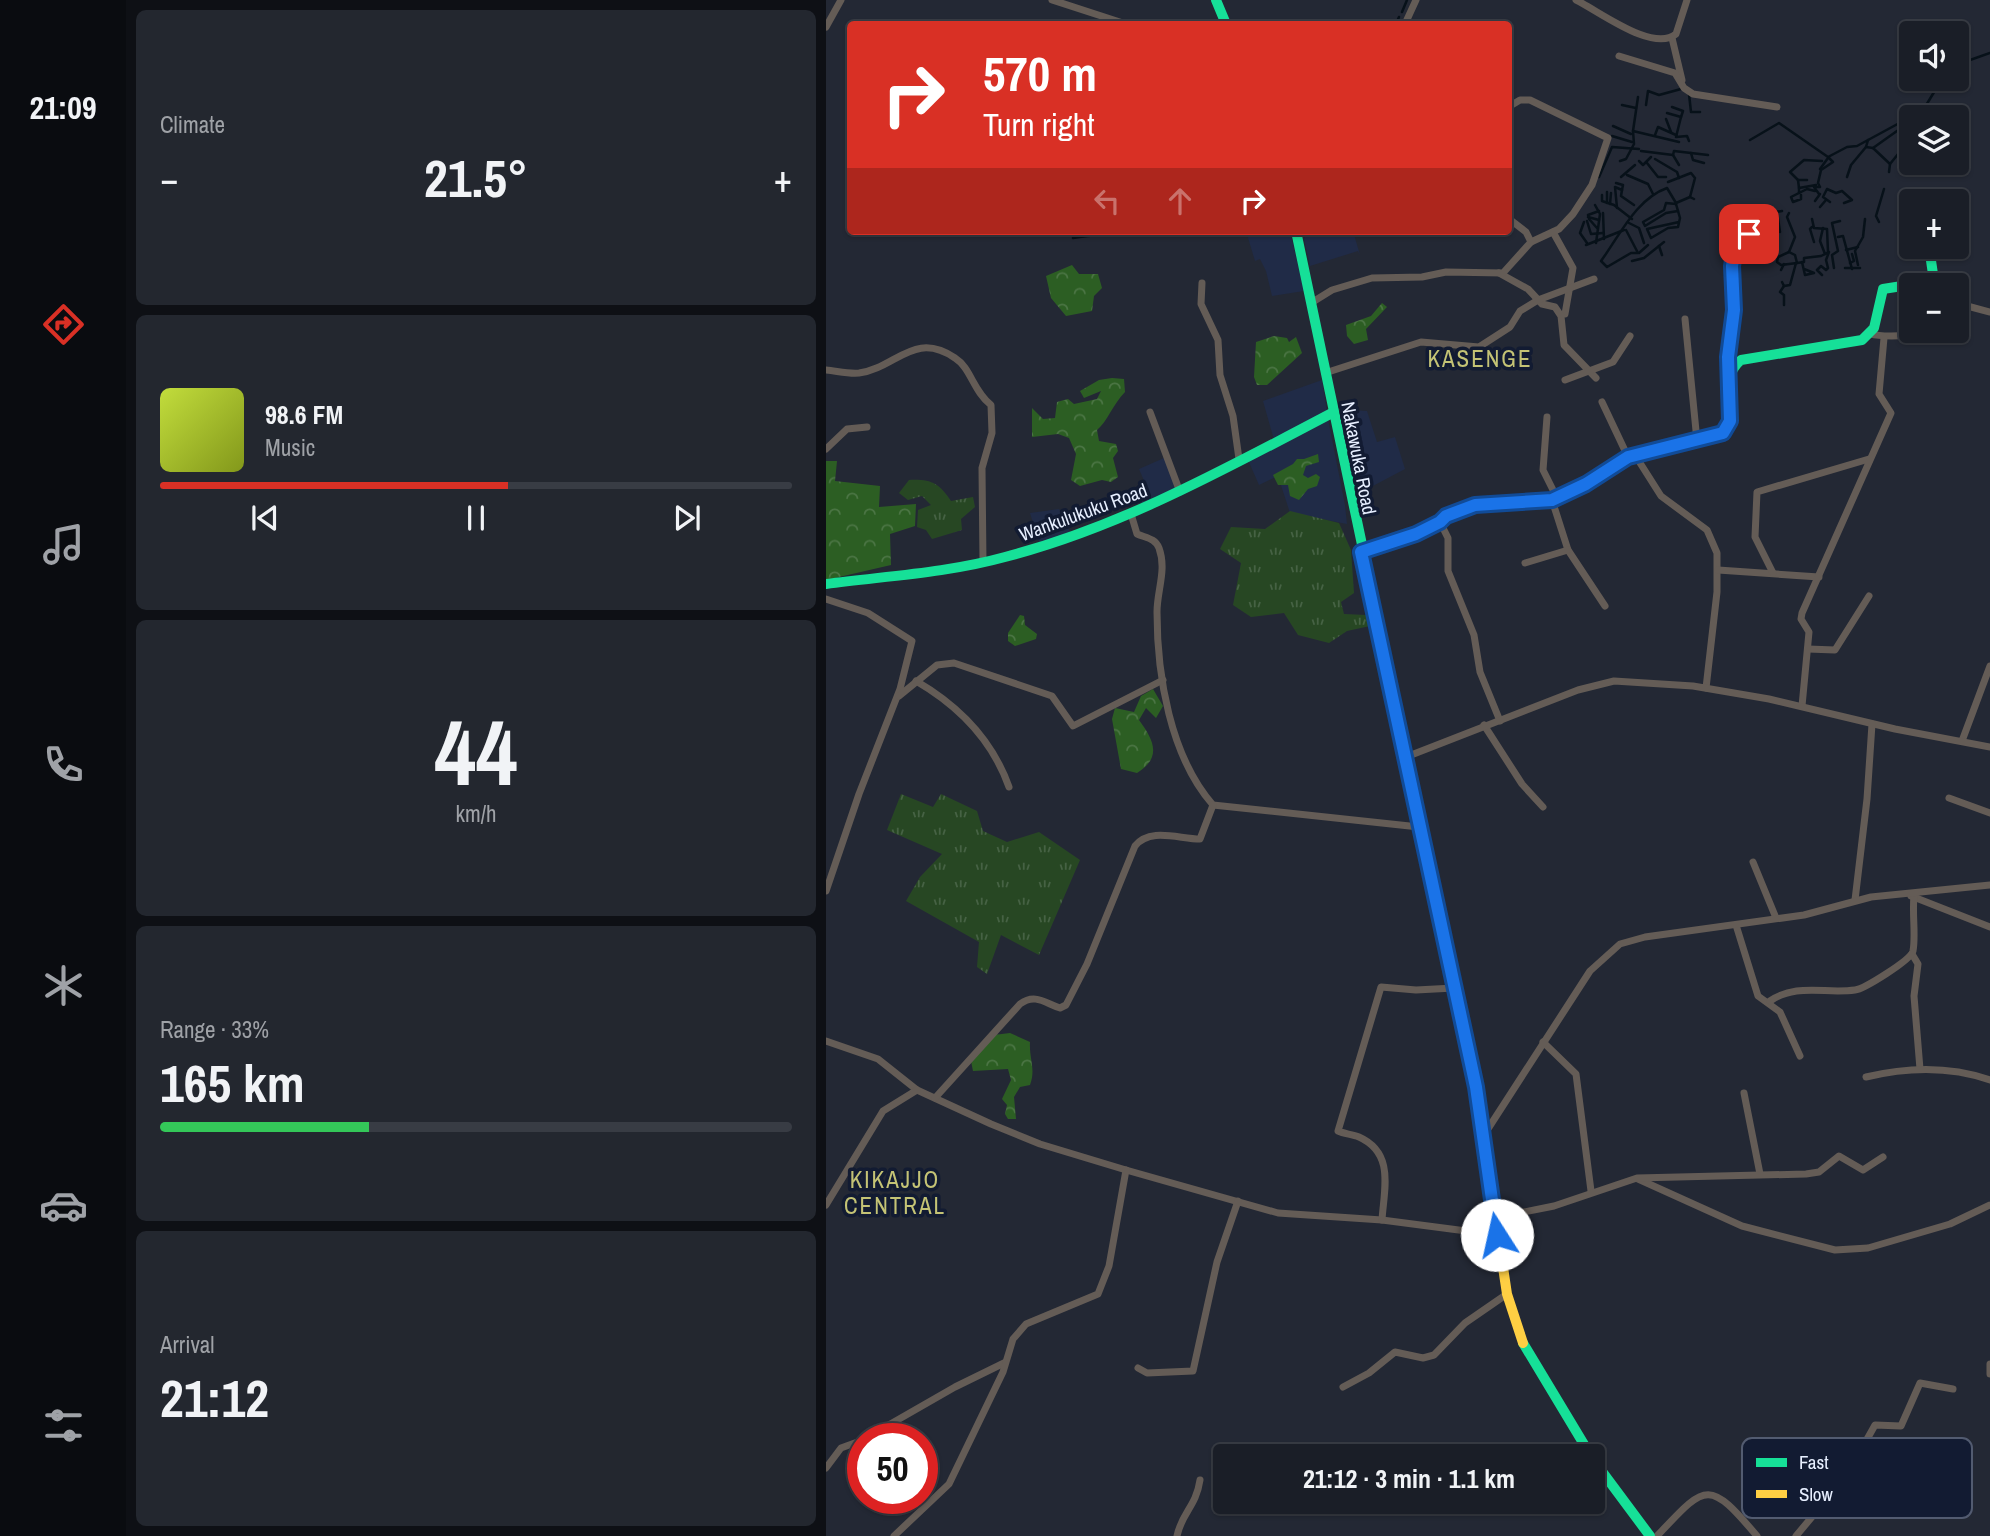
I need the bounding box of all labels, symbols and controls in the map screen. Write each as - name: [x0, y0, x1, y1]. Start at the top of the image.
- map controls: [1899, 21, 1969, 343]
- button: sound: [1899, 21, 1969, 91]
- text: 570 m: [983, 40, 1097, 106]
- icon: right: [868, 49, 959, 140]
- text: 21:09: [29, 86, 97, 129]
- text: Turn right: [983, 103, 1095, 146]
- button: layers: [1899, 105, 1969, 175]
- text: Climate: [160, 109, 225, 140]
- text: 21.5°: [424, 143, 528, 213]
- text: −: [160, 153, 178, 204]
- text: +: [774, 153, 792, 204]
- icon: left: [1088, 182, 1126, 220]
- icon: ahead: [1161, 182, 1199, 220]
- icon: right: [1234, 182, 1272, 220]
- button: +: [1899, 189, 1969, 259]
- pin: [1719, 204, 1779, 264]
- icon: arrive: [1730, 215, 1768, 253]
- button: −: [1899, 273, 1969, 343]
- icon: directions: [39, 300, 88, 349]
- district label: KASENGE: [1427, 343, 1533, 374]
- text: 98.6 FM: [265, 397, 343, 432]
- street label: Nakawuka Road: [1335, 399, 1383, 517]
- text: Music: [265, 432, 315, 463]
- street label: Wankulukuku Road: [1015, 477, 1151, 547]
- icon: previous: [246, 499, 284, 537]
- icon: pause: [457, 499, 495, 537]
- icon: next: [668, 499, 706, 537]
- icon: music: [39, 520, 88, 569]
- text: 44: [435, 691, 518, 813]
- icon: phone: [39, 740, 88, 789]
- text: km/h: [456, 798, 496, 829]
- icon: climate: [39, 961, 88, 1010]
- text: Range · 33%: [160, 1014, 269, 1045]
- text: 165 km: [160, 1048, 305, 1118]
- district label: KIKAJJO CENTRAL: [844, 1164, 946, 1221]
- icon: car: [39, 1181, 88, 1230]
- position arrow: [1460, 1198, 1534, 1272]
- text: Arrival: [160, 1329, 215, 1360]
- text: 21:12: [160, 1363, 269, 1433]
- icon: filters: [39, 1401, 88, 1450]
- speed limit sign: 50: [847, 1423, 938, 1514]
- legend: [1742, 1438, 1972, 1518]
- text: Fast: [1799, 1449, 1829, 1475]
- text: 21:12 · 3 min · 1.1 km: [1303, 1461, 1515, 1496]
- text: Slow: [1799, 1481, 1834, 1507]

